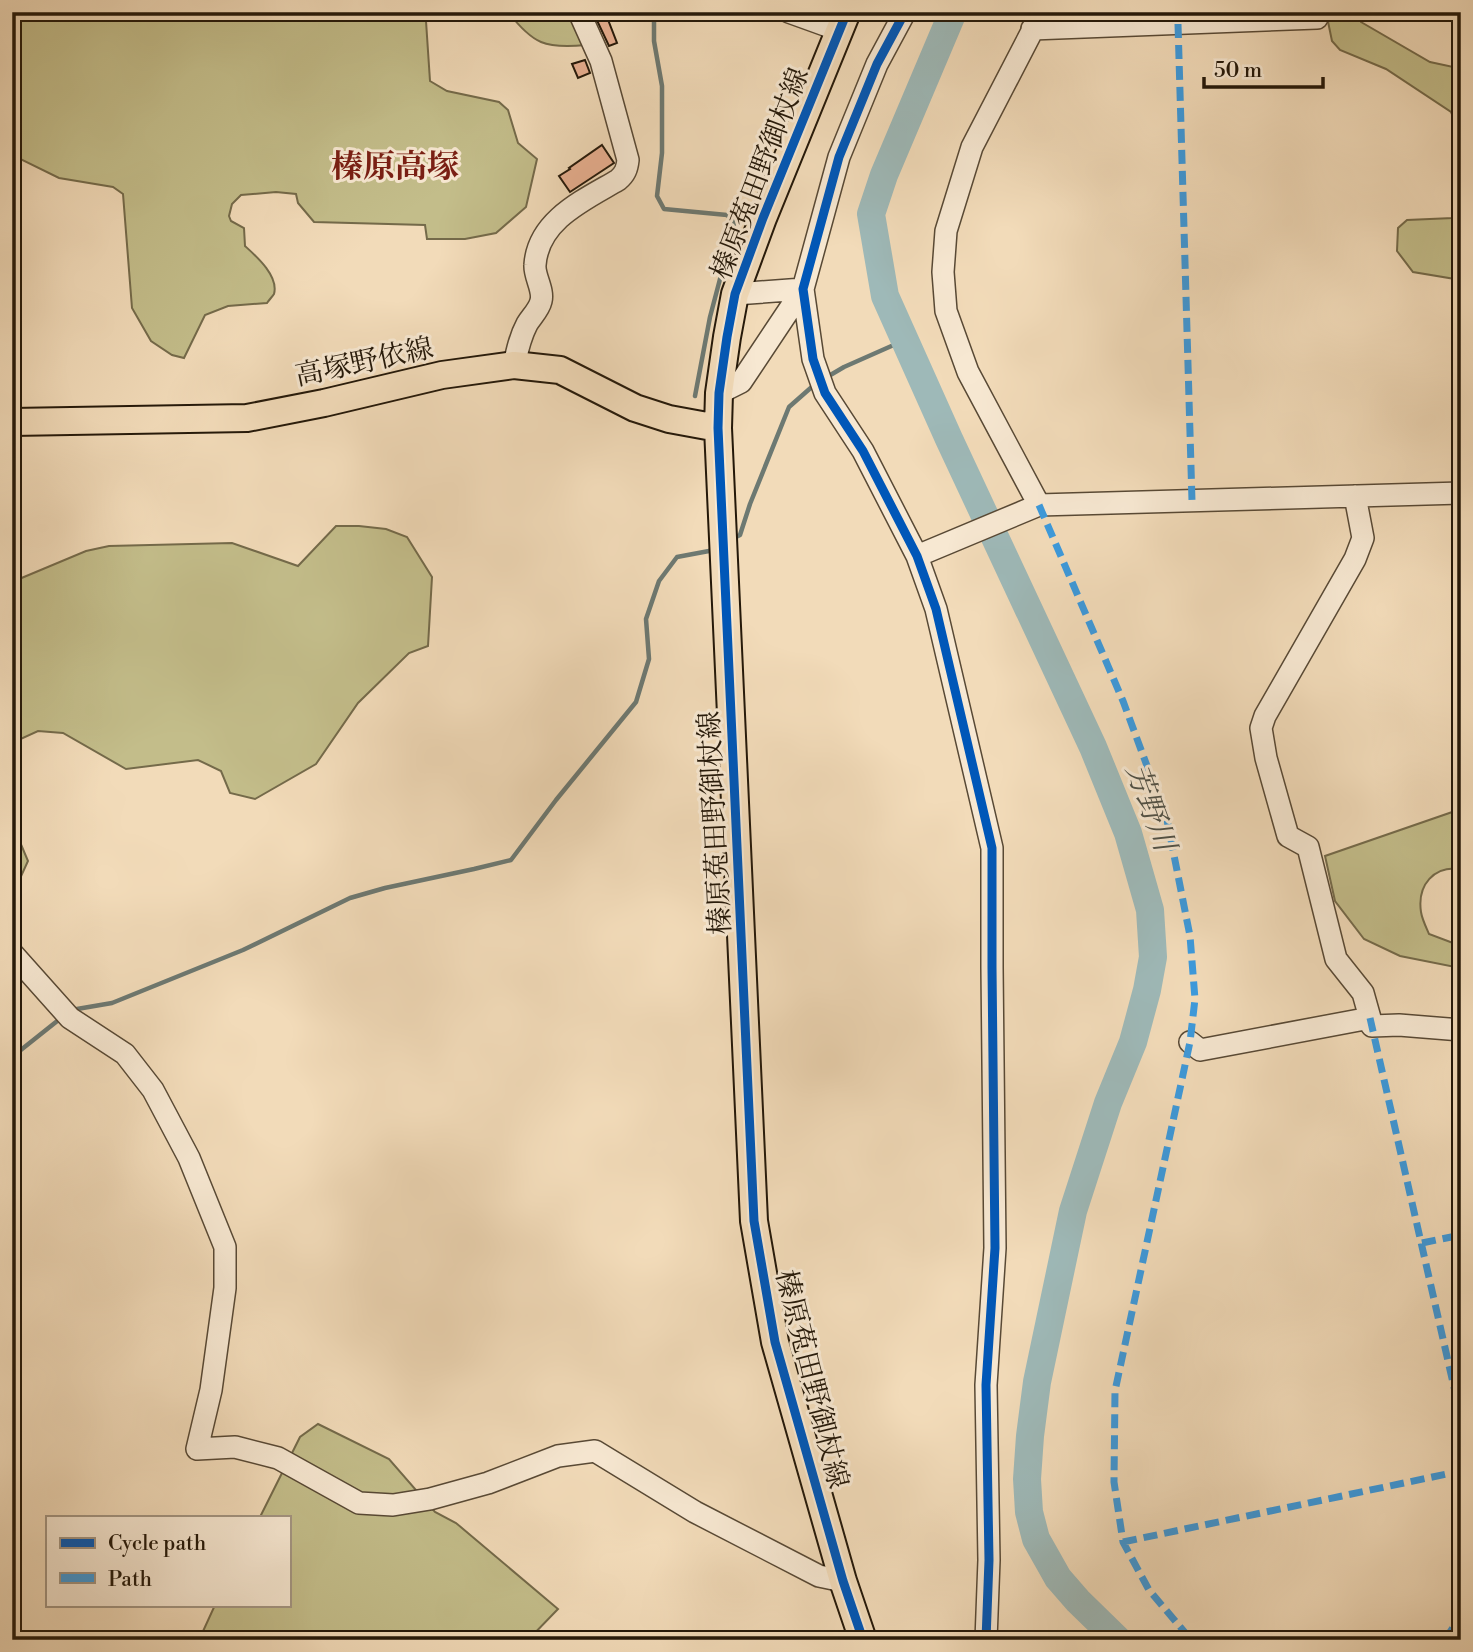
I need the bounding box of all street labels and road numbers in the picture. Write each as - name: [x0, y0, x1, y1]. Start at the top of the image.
- street label: 榛原菟田野御杖線: [704, 63, 817, 284]
- street label: 高塚野依線: [292, 331, 436, 394]
- street label: 榛原菟田野御杖線: [692, 710, 739, 936]
- street label: 榛原菟田野御杖線: [767, 1266, 856, 1492]

